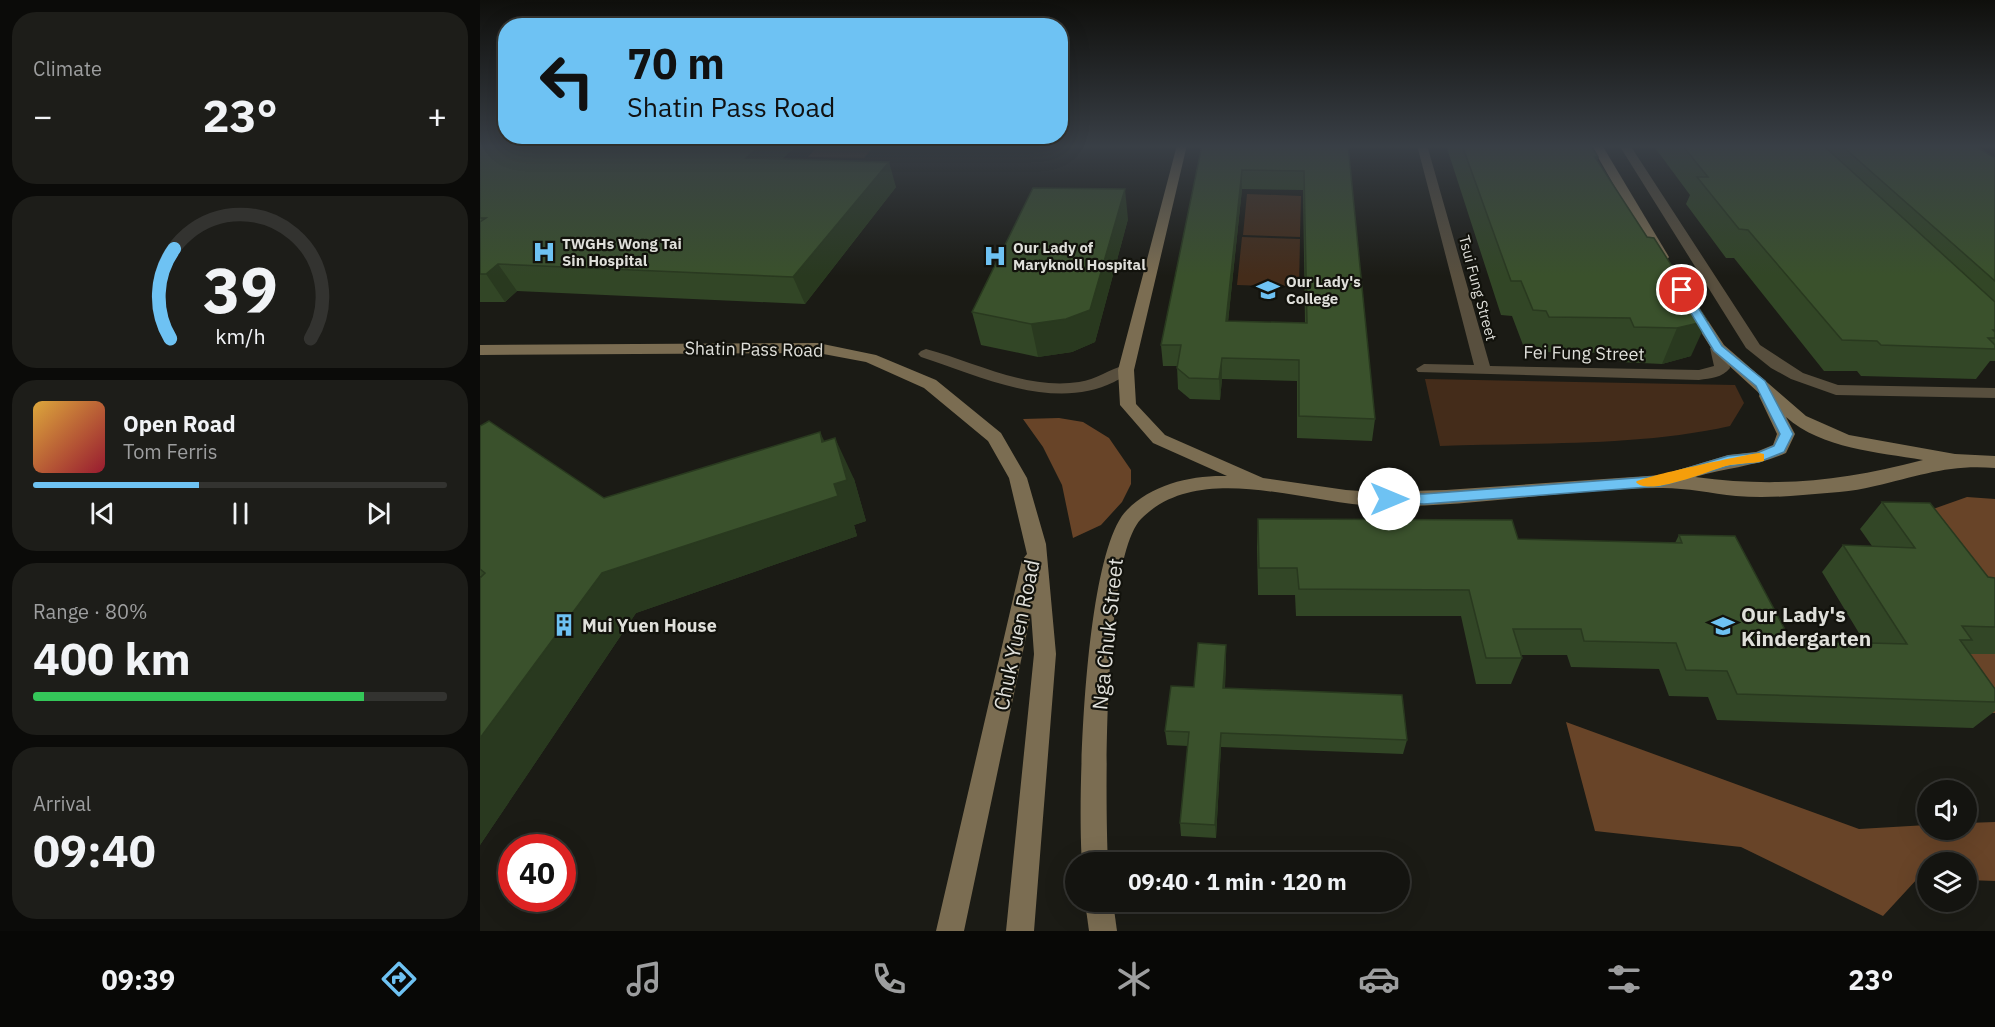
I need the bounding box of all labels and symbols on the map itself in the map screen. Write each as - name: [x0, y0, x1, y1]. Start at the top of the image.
- street label: Tsui Fung Street: [1455, 233, 1501, 343]
- place label: TWGHs Wong Tai Sin Hospital: [562, 234, 682, 270]
- place label: Our Lady of Maryknoll Hospital: [1013, 238, 1146, 274]
- hospital icon: TWGHs Wong Tai Sin Hospital: [531, 239, 557, 265]
- hospital icon: Our Lady of Maryknoll Hospital: [982, 243, 1008, 269]
- pin: [1656, 264, 1707, 315]
- place label: Our Lady's College: [1286, 272, 1361, 308]
- school or university icon: Our Lady's College: [1255, 277, 1281, 303]
- street label: Shatin Pass Road: [684, 336, 824, 362]
- street label: Fei Fung Street: [1523, 340, 1645, 366]
- position arrow: [1357, 467, 1421, 531]
- street label: Chuk Yuen Road: [986, 557, 1046, 713]
- street label: Nga Chuk Street: [1085, 557, 1129, 711]
- place label: Our Lady's Kindergarten: [1741, 600, 1871, 652]
- building icon: Mui Yuen House: [551, 612, 577, 638]
- school or university icon: Our Lady's Kindergarten: [1710, 613, 1736, 639]
- place label: Mui Yuen House: [582, 614, 717, 637]
- speed limit sign: 40: [498, 834, 576, 912]

